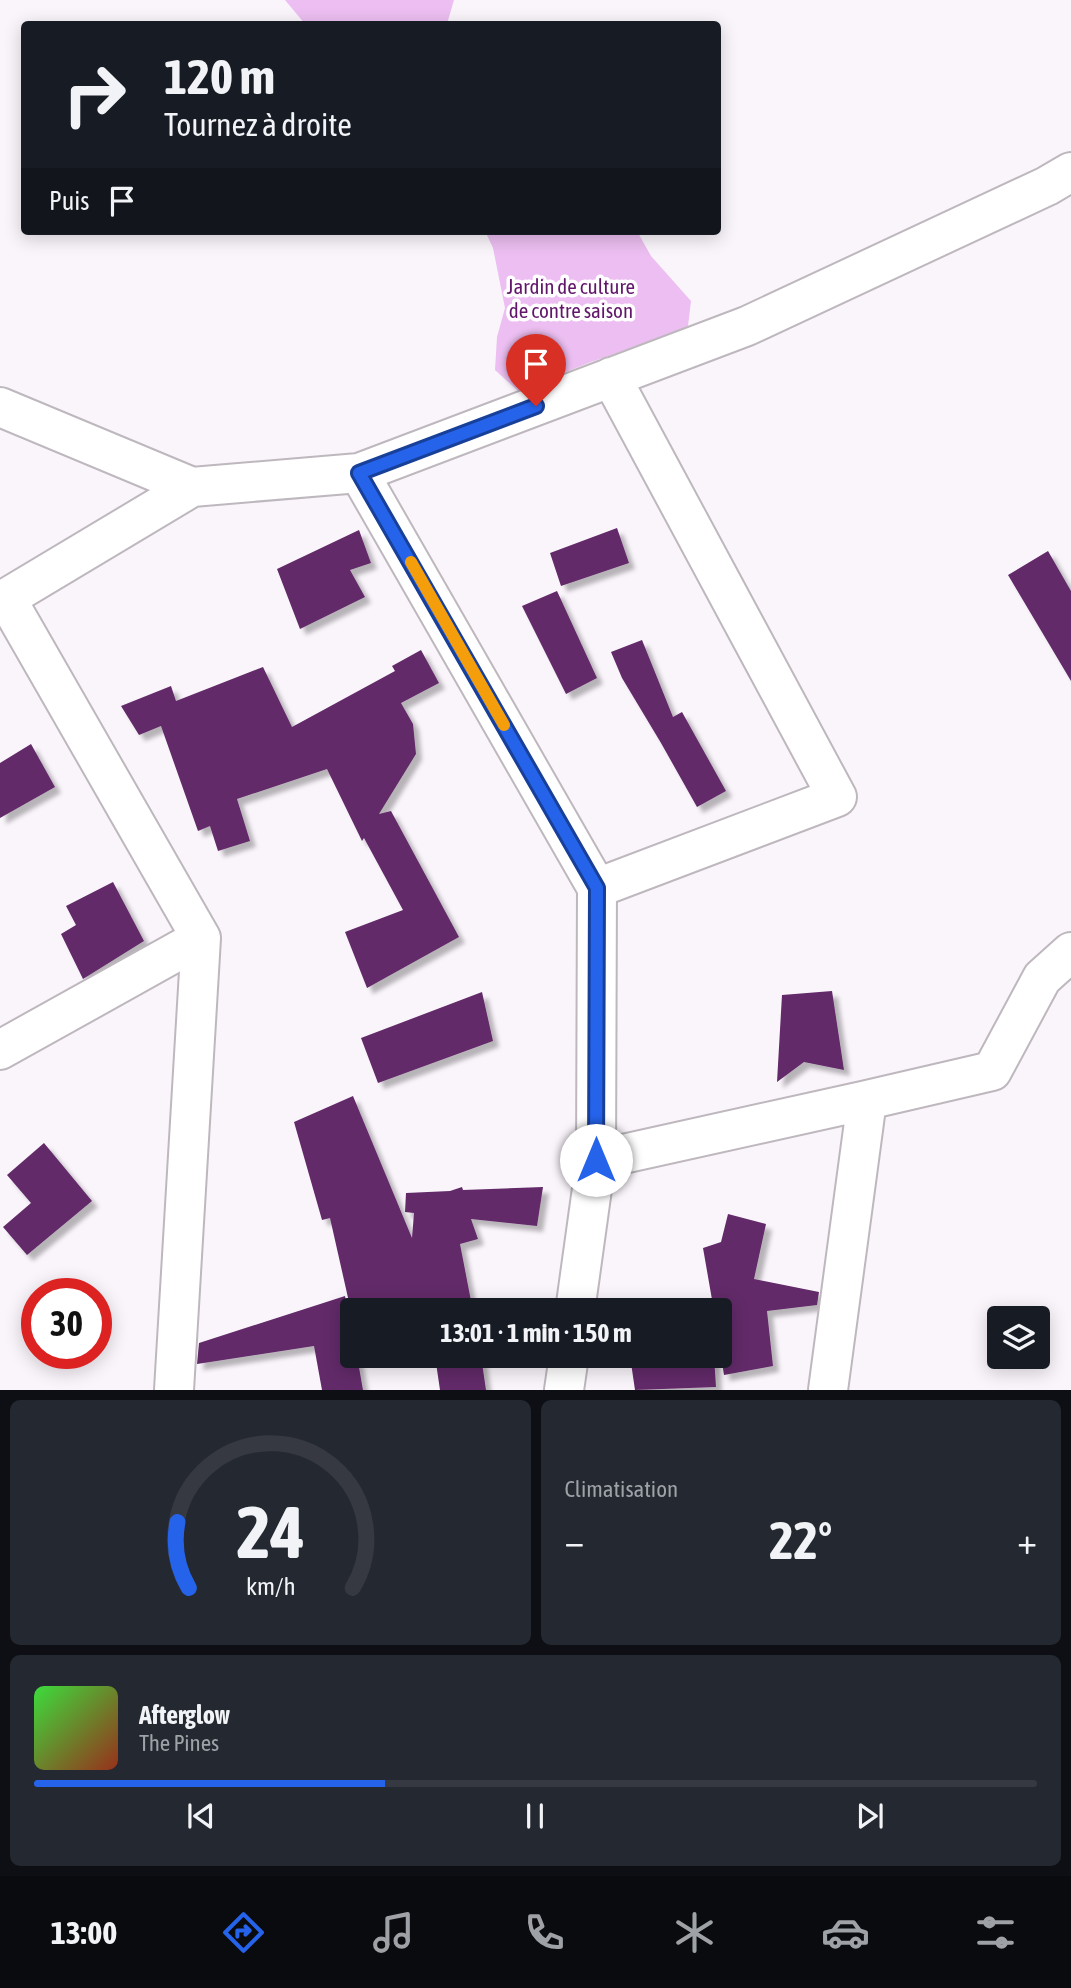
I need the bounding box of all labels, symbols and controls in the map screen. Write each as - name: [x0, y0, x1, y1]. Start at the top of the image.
- text: 120 m: [164, 48, 275, 104]
- icon: right: [49, 49, 140, 140]
- text: Tournez à droite: [164, 106, 352, 143]
- icon: arrive: [103, 182, 141, 220]
- text: Puis: [49, 186, 89, 216]
- park label: Jardin de culture de contre saison: [507, 274, 635, 322]
- pin: [506, 334, 566, 406]
- icon: arrive: [517, 345, 555, 383]
- position arrow: [559, 1123, 633, 1197]
- speed limit sign: 30: [21, 1278, 112, 1369]
- map controls: [987, 1306, 1050, 1369]
- button: layers: [987, 1306, 1050, 1369]
- text: 13:01 · 1 min · 150 m: [440, 1318, 632, 1348]
- text: Climatisation: [565, 1476, 678, 1502]
- text: 24: [236, 1491, 304, 1574]
- text: 22°: [769, 1510, 832, 1570]
- text: −: [565, 1519, 584, 1562]
- text: +: [1017, 1519, 1037, 1562]
- text: km/h: [245, 1572, 295, 1600]
- text: Afterglow: [139, 1700, 230, 1730]
- text: The Pines: [139, 1730, 219, 1756]
- icon: previous: [182, 1797, 220, 1835]
- icon: pause: [516, 1797, 554, 1835]
- icon: next: [851, 1797, 889, 1835]
- icon: directions: [219, 1908, 268, 1957]
- icon: music: [369, 1908, 418, 1957]
- icon: phone: [520, 1908, 569, 1957]
- icon: climate: [670, 1908, 719, 1957]
- icon: car: [821, 1908, 870, 1957]
- icon: filters: [971, 1908, 1020, 1957]
- text: 13:00: [51, 1914, 117, 1951]

